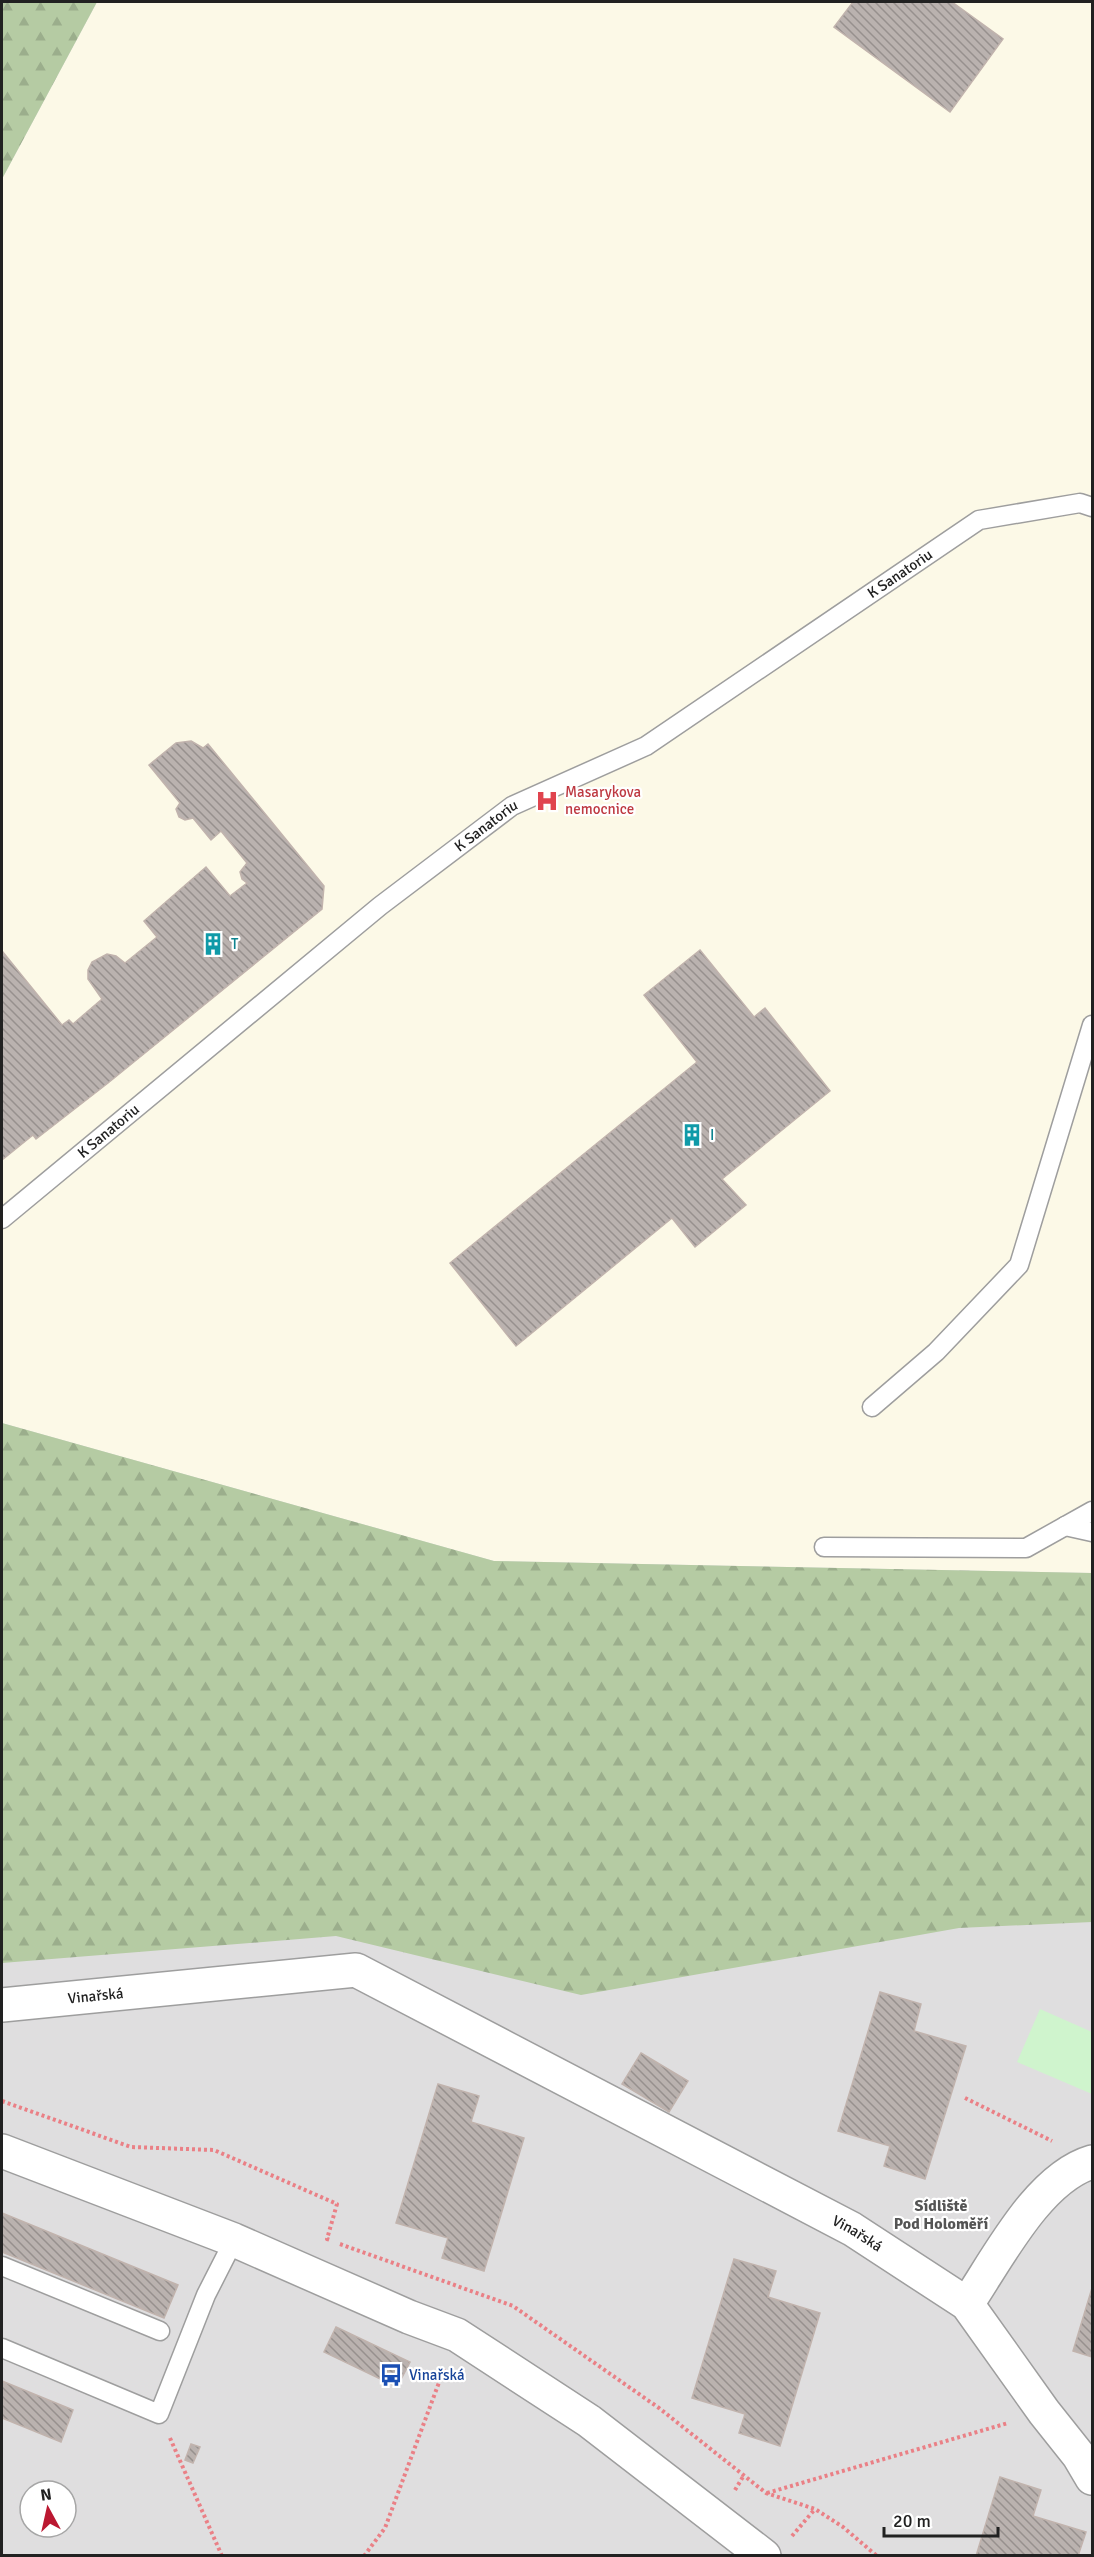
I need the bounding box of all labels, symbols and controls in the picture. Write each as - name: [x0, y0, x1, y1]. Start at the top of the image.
- street label: K Sanatoriu: [864, 545, 936, 602]
- place label: Masarykova nemocnice: [565, 783, 641, 818]
- hospital icon: Masarykova nemocnice: [534, 788, 560, 814]
- street label: K Sanatoriu: [451, 796, 520, 855]
- building icon: T: [200, 931, 226, 957]
- place label: T: [231, 935, 239, 953]
- street label: K Sanatoriu: [74, 1100, 143, 1162]
- building icon: I: [679, 1122, 705, 1148]
- place label: I: [710, 1126, 714, 1144]
- street label: Vinařská: [67, 1984, 124, 2007]
- district label: Sídliště Pod Holoměří: [894, 2196, 988, 2234]
- street label: Vinařská: [829, 2211, 886, 2255]
- bus stop icon: Vinařská: [378, 2362, 404, 2388]
- place label: Vinařská: [409, 2366, 465, 2384]
- north arrow: [18, 2479, 78, 2539]
- text: N: [39, 2484, 53, 2506]
- scale bar: [884, 2500, 998, 2538]
- text: 20 m: [893, 2510, 931, 2532]

